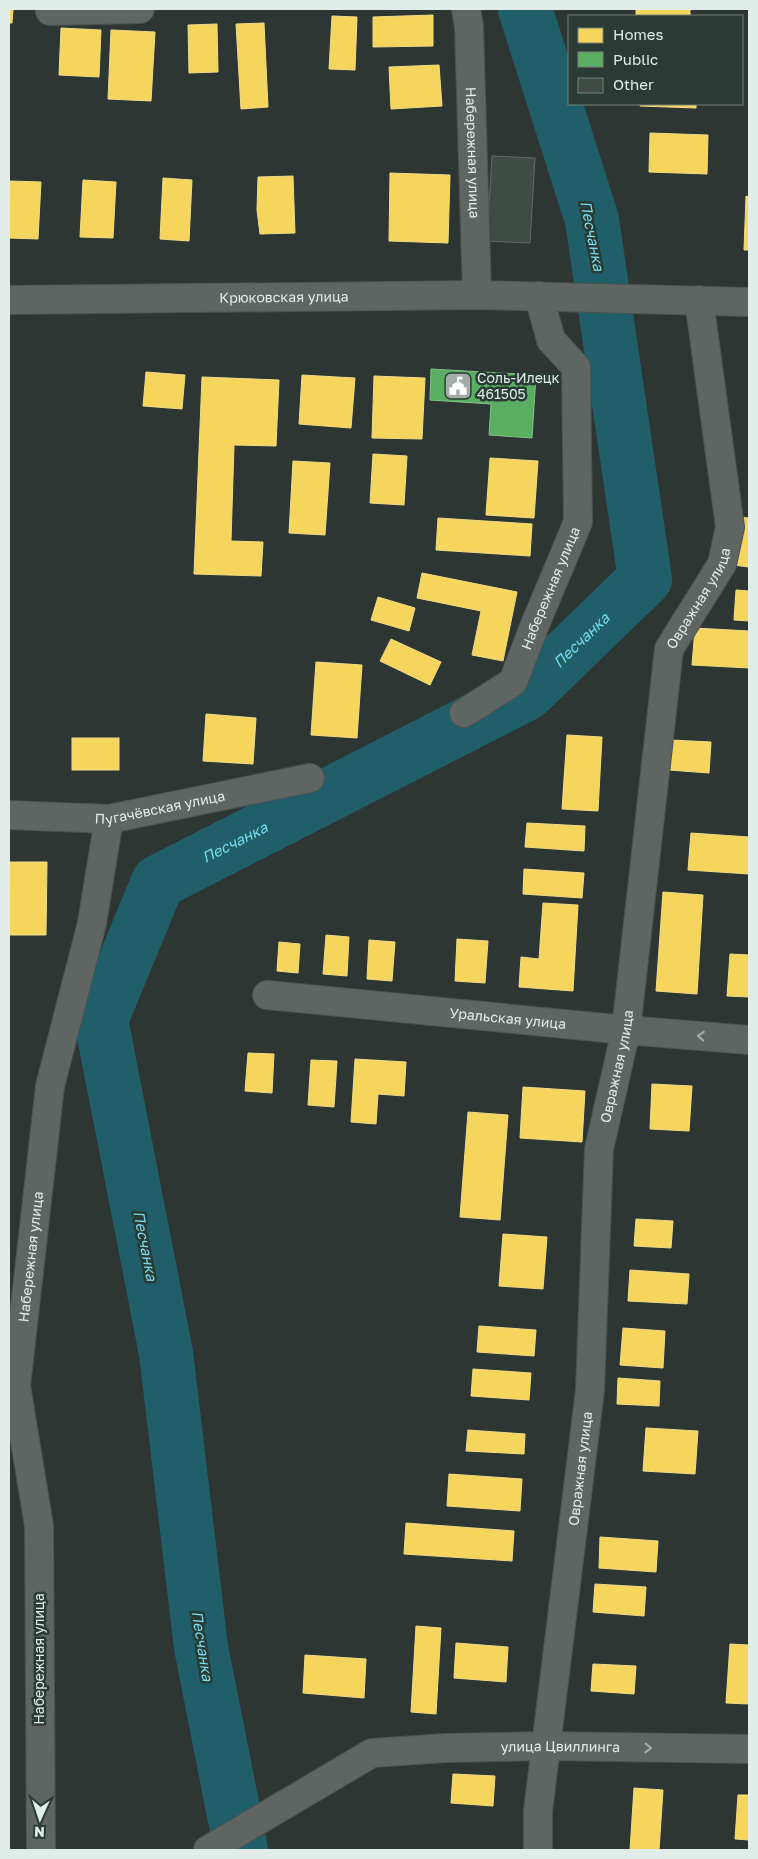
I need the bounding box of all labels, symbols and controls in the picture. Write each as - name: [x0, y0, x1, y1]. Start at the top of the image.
- legend: [568, 15, 743, 105]
- text: Homes: [613, 25, 663, 43]
- text: Public: [613, 50, 658, 68]
- text: Other: [613, 75, 654, 93]
- street label: Набережная улица: [463, 87, 484, 219]
- water label: Песчанка: [577, 199, 609, 273]
- street label: Крюковская улица: [219, 287, 349, 306]
- place label: Соль-Илецк 461505: [477, 369, 560, 402]
- public building icon: Соль-Илецк 461505: [443, 371, 473, 401]
- street label: Набережная улица: [517, 524, 583, 652]
- street label: Овражная улица: [662, 546, 733, 652]
- water label: Песчанка: [549, 608, 613, 671]
- street label: Пугачёвская улица: [94, 787, 226, 828]
- water label: Песчанка: [199, 817, 271, 866]
- street label: Уральская улица: [449, 1004, 567, 1032]
- street label: Овражная улица: [596, 1009, 636, 1124]
- one-way arrow: [696, 1031, 704, 1042]
- street label: Набережная улица: [14, 1190, 46, 1323]
- water label: Песчанка: [130, 1209, 162, 1283]
- street label: Овражная улица: [564, 1410, 595, 1527]
- street label: Набережная улица: [30, 1593, 47, 1725]
- water label: Песчанка: [189, 1609, 218, 1683]
- street label: улица Цвиллинга: [500, 1737, 620, 1755]
- one-way arrow: [644, 1743, 652, 1753]
- north arrow: [15, 1794, 65, 1844]
- text: N: [34, 1824, 45, 1841]

